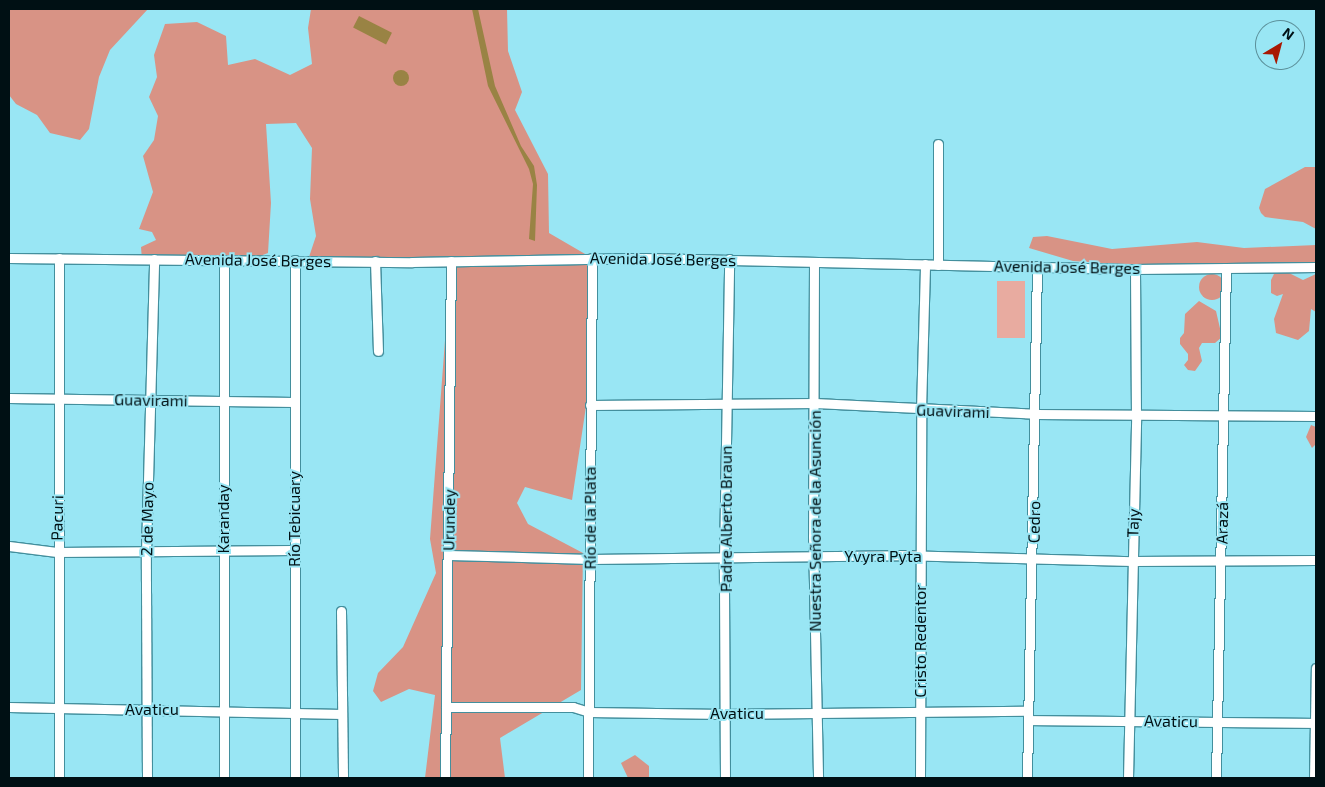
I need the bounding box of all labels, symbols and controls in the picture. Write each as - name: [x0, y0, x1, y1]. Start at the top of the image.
- north arrow: [1255, 20, 1305, 70]
- text: N: [1280, 24, 1298, 43]
- street label: Avenida José Berges: [590, 248, 736, 270]
- street label: Avenida José Berges: [185, 249, 331, 271]
- street label: Avenida José Berges: [994, 256, 1140, 278]
- street label: Guavirami: [114, 390, 188, 410]
- street label: Guavirami: [916, 400, 990, 422]
- street label: Nuestra Señora de la Asunción: [805, 410, 825, 632]
- street label: Padre Alberto Braun: [716, 446, 736, 592]
- street label: Río de la Plata: [580, 467, 600, 569]
- street label: Río Tebicuary: [284, 471, 304, 567]
- street label: 2 de Mayo: [137, 482, 157, 556]
- street label: Karanday: [213, 484, 233, 554]
- street label: Urundey: [439, 489, 459, 551]
- street label: Pacuri: [47, 495, 67, 541]
- street label: Cedro: [1024, 501, 1044, 543]
- street label: Arazá: [1212, 502, 1232, 544]
- street label: Tajy: [1123, 508, 1143, 538]
- street label: Yvyra Pyta: [844, 546, 922, 566]
- street label: Cristo Redentor: [910, 584, 930, 698]
- street label: Avaticu: [125, 699, 179, 719]
- street label: Avaticu: [710, 703, 764, 723]
- street label: Avaticu: [1144, 711, 1198, 731]

